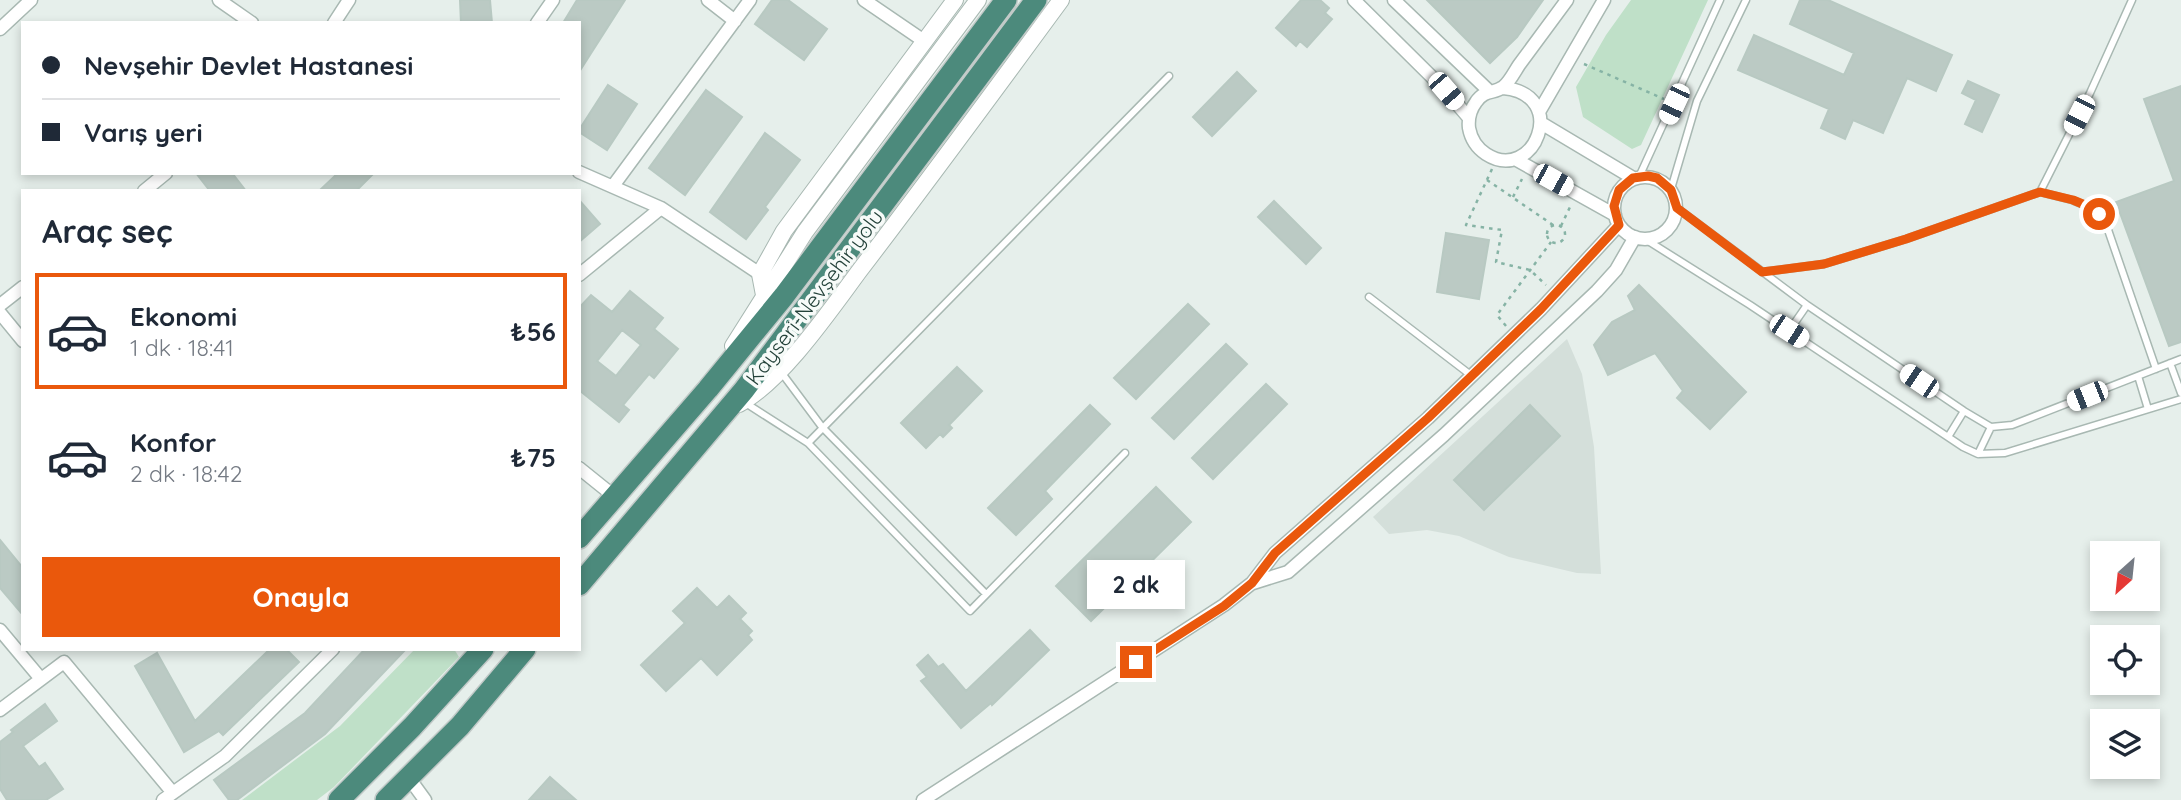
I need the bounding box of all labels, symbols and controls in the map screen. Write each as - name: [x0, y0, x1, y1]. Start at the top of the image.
- text: Nevşehir Devlet Hastanesi: [84, 49, 413, 82]
- car: [1425, 68, 1468, 114]
- car: [1656, 81, 1693, 127]
- car: [2061, 92, 2098, 138]
- text: Varış yeri: [84, 116, 203, 149]
- car: [1530, 161, 1577, 199]
- route start: [2083, 198, 2115, 230]
- street label: Kayseri-Nevşehir yolu: [740, 204, 888, 390]
- text: Araç seç: [42, 211, 173, 251]
- icon: car: [46, 300, 109, 363]
- text: Ekonomi: [130, 300, 237, 333]
- car: [1766, 311, 1813, 351]
- text: ₺56: [510, 315, 556, 348]
- text: 1 dk · 18:41: [130, 333, 234, 362]
- car: [1896, 361, 1943, 401]
- car: [2064, 378, 2111, 414]
- icon: car: [46, 426, 109, 489]
- text: Konfor: [130, 426, 216, 459]
- text: ₺75: [510, 441, 556, 474]
- text: 2 dk · 18:42: [130, 459, 242, 488]
- north arrow: [2090, 541, 2160, 611]
- map controls: [2090, 541, 2160, 779]
- button: Onayla: [42, 557, 560, 637]
- callout: 2 dk: [1087, 560, 1185, 610]
- text: 2 dk: [1112, 570, 1160, 599]
- button: locate: [2090, 625, 2160, 695]
- route end: [1120, 646, 1152, 678]
- button: layers: [2090, 709, 2160, 779]

